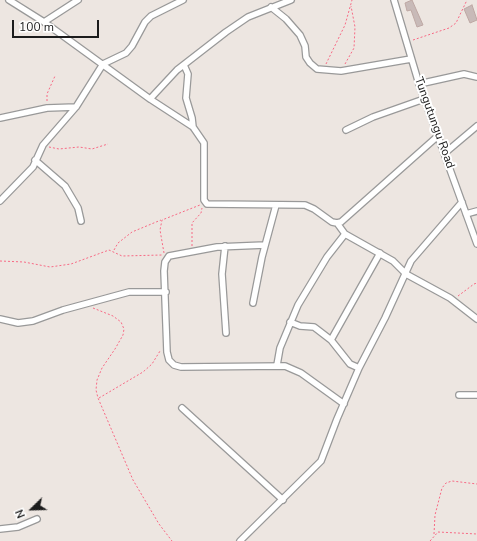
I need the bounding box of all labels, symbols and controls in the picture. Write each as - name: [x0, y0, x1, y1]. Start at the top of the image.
- scale bar: [14, 12, 101, 38]
- text: 100 m: [19, 19, 54, 35]
- street label: Tungutungu Road: [411, 75, 457, 171]
- north arrow: [12, 489, 52, 529]
- text: N: [12, 507, 29, 521]

